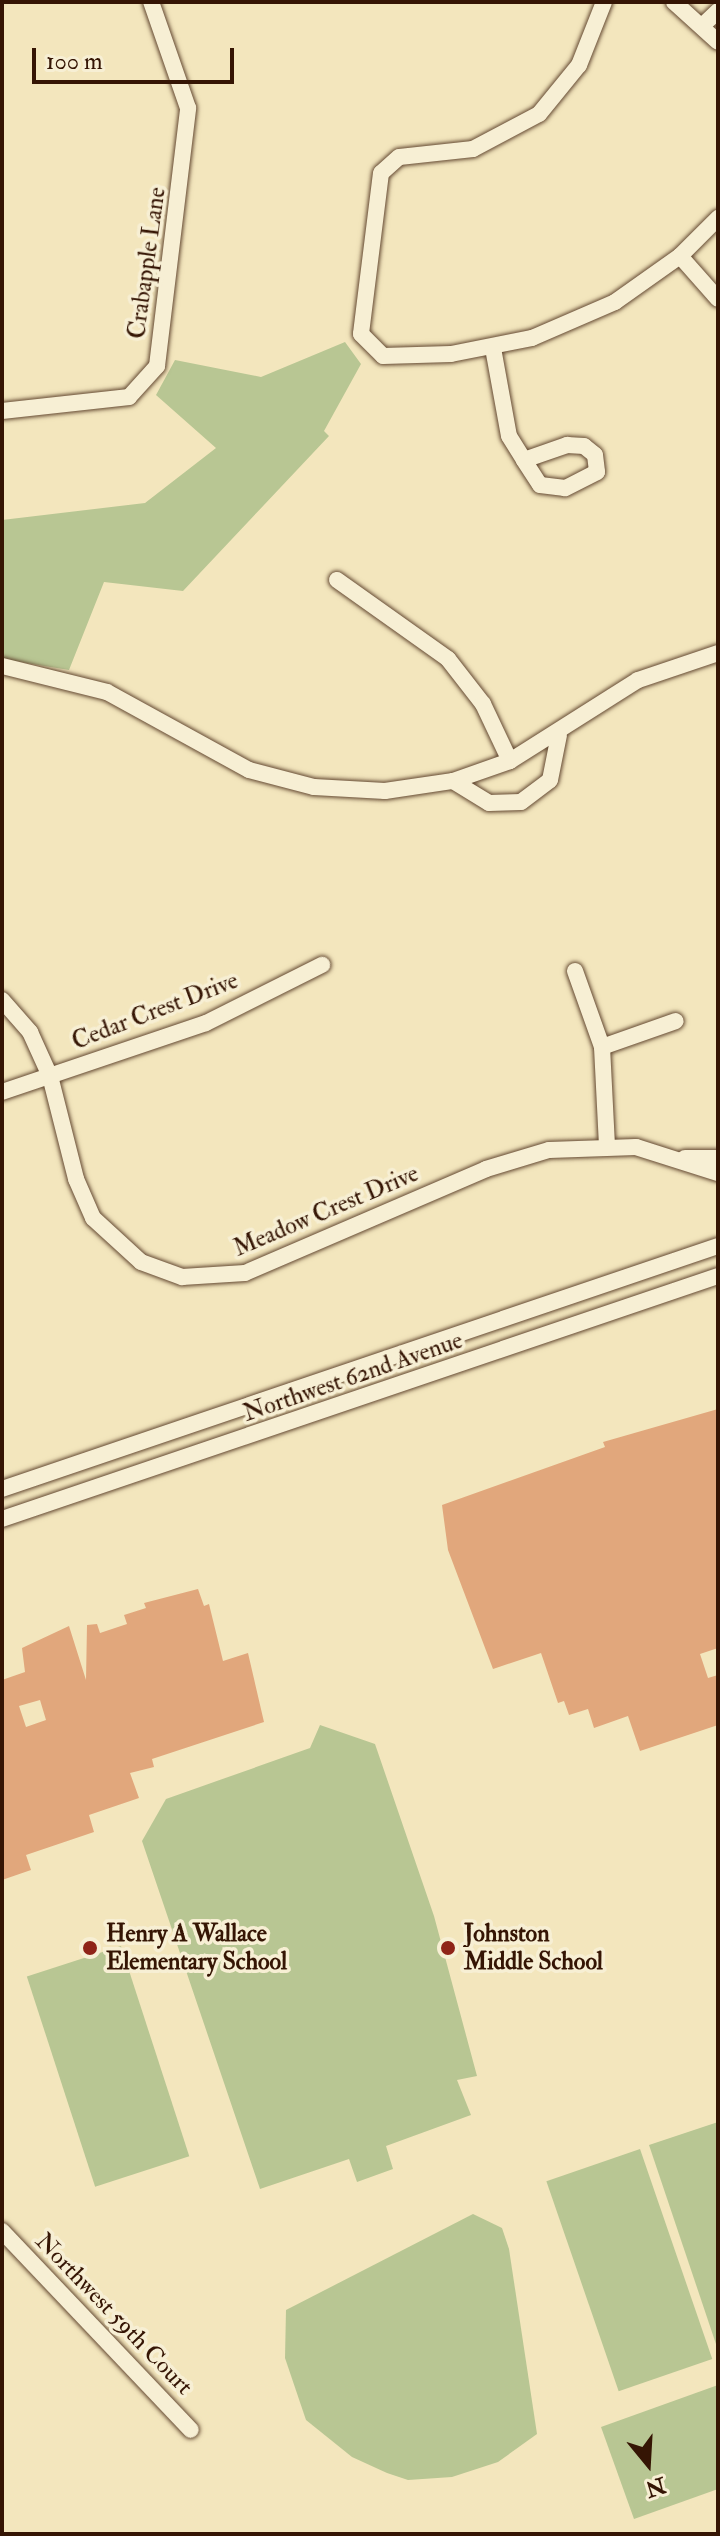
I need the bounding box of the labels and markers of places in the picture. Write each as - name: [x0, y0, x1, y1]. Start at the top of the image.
- place label: Henry A Wallace Elementary School: [106, 1920, 287, 1976]
- place label: Johnston Middle School: [464, 1920, 603, 1976]
- marker: Henry A Wallace Elementary School: [81, 1939, 99, 1957]
- marker: Johnston Middle School: [439, 1939, 457, 1957]

